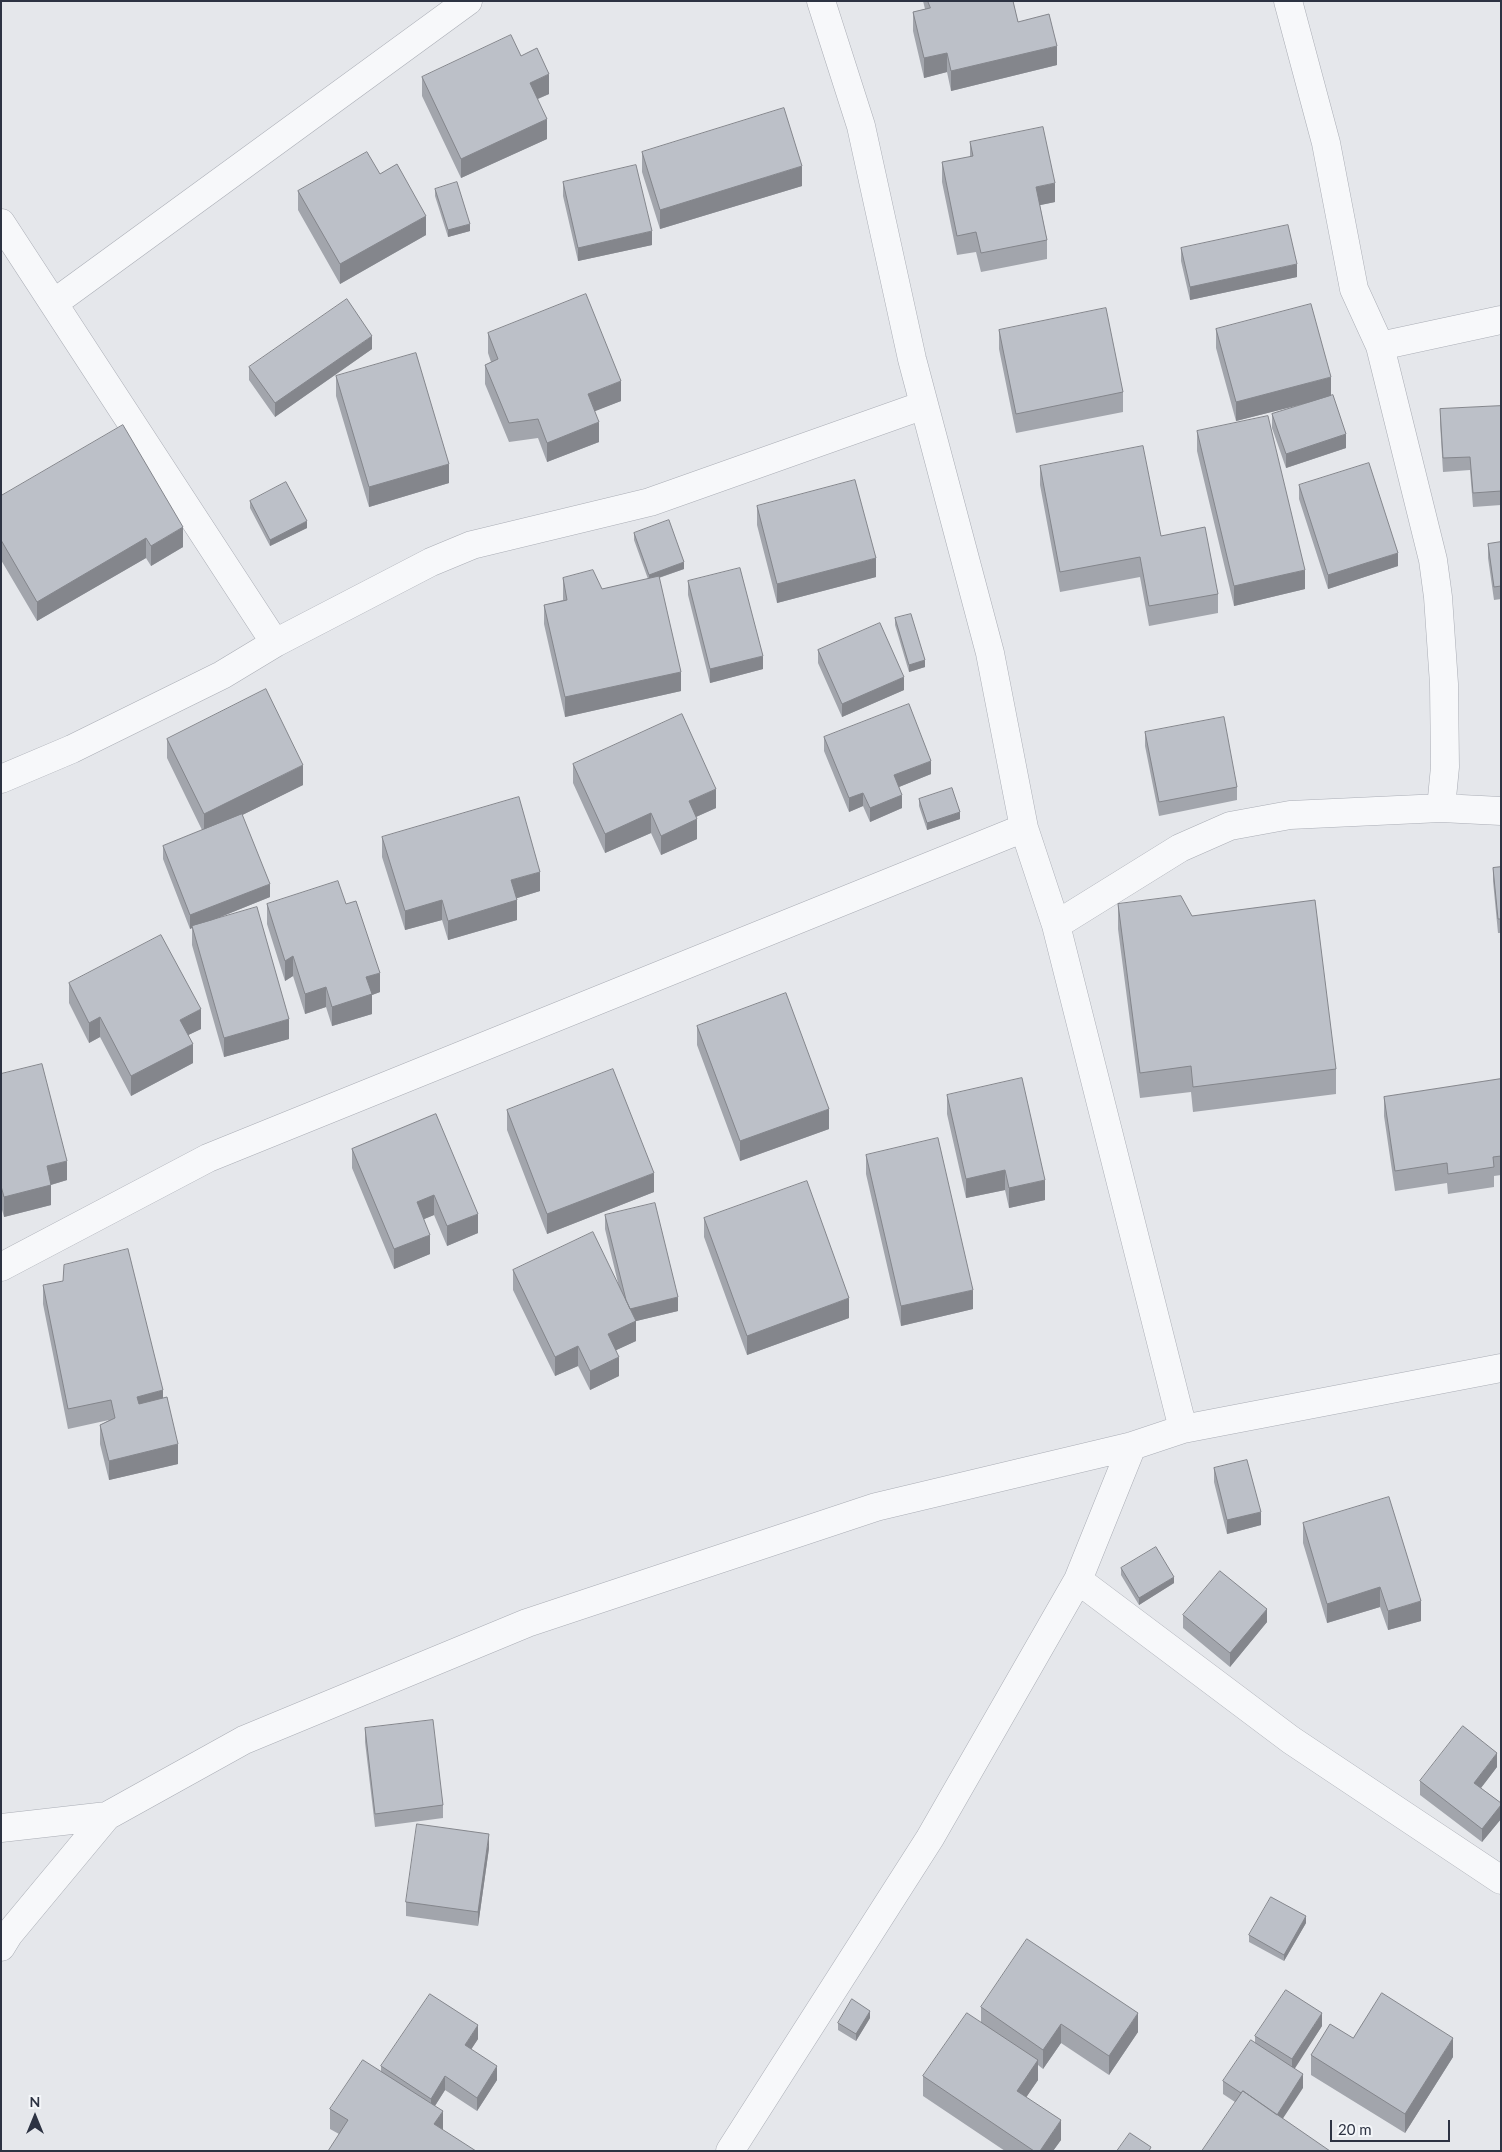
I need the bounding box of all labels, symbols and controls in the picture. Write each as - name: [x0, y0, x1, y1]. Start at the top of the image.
- north arrow: [10, 2092, 60, 2142]
- text: N: [30, 2093, 40, 2110]
- scale bar: [1332, 2110, 1452, 2142]
- text: 20 m: [1338, 2120, 1372, 2138]

